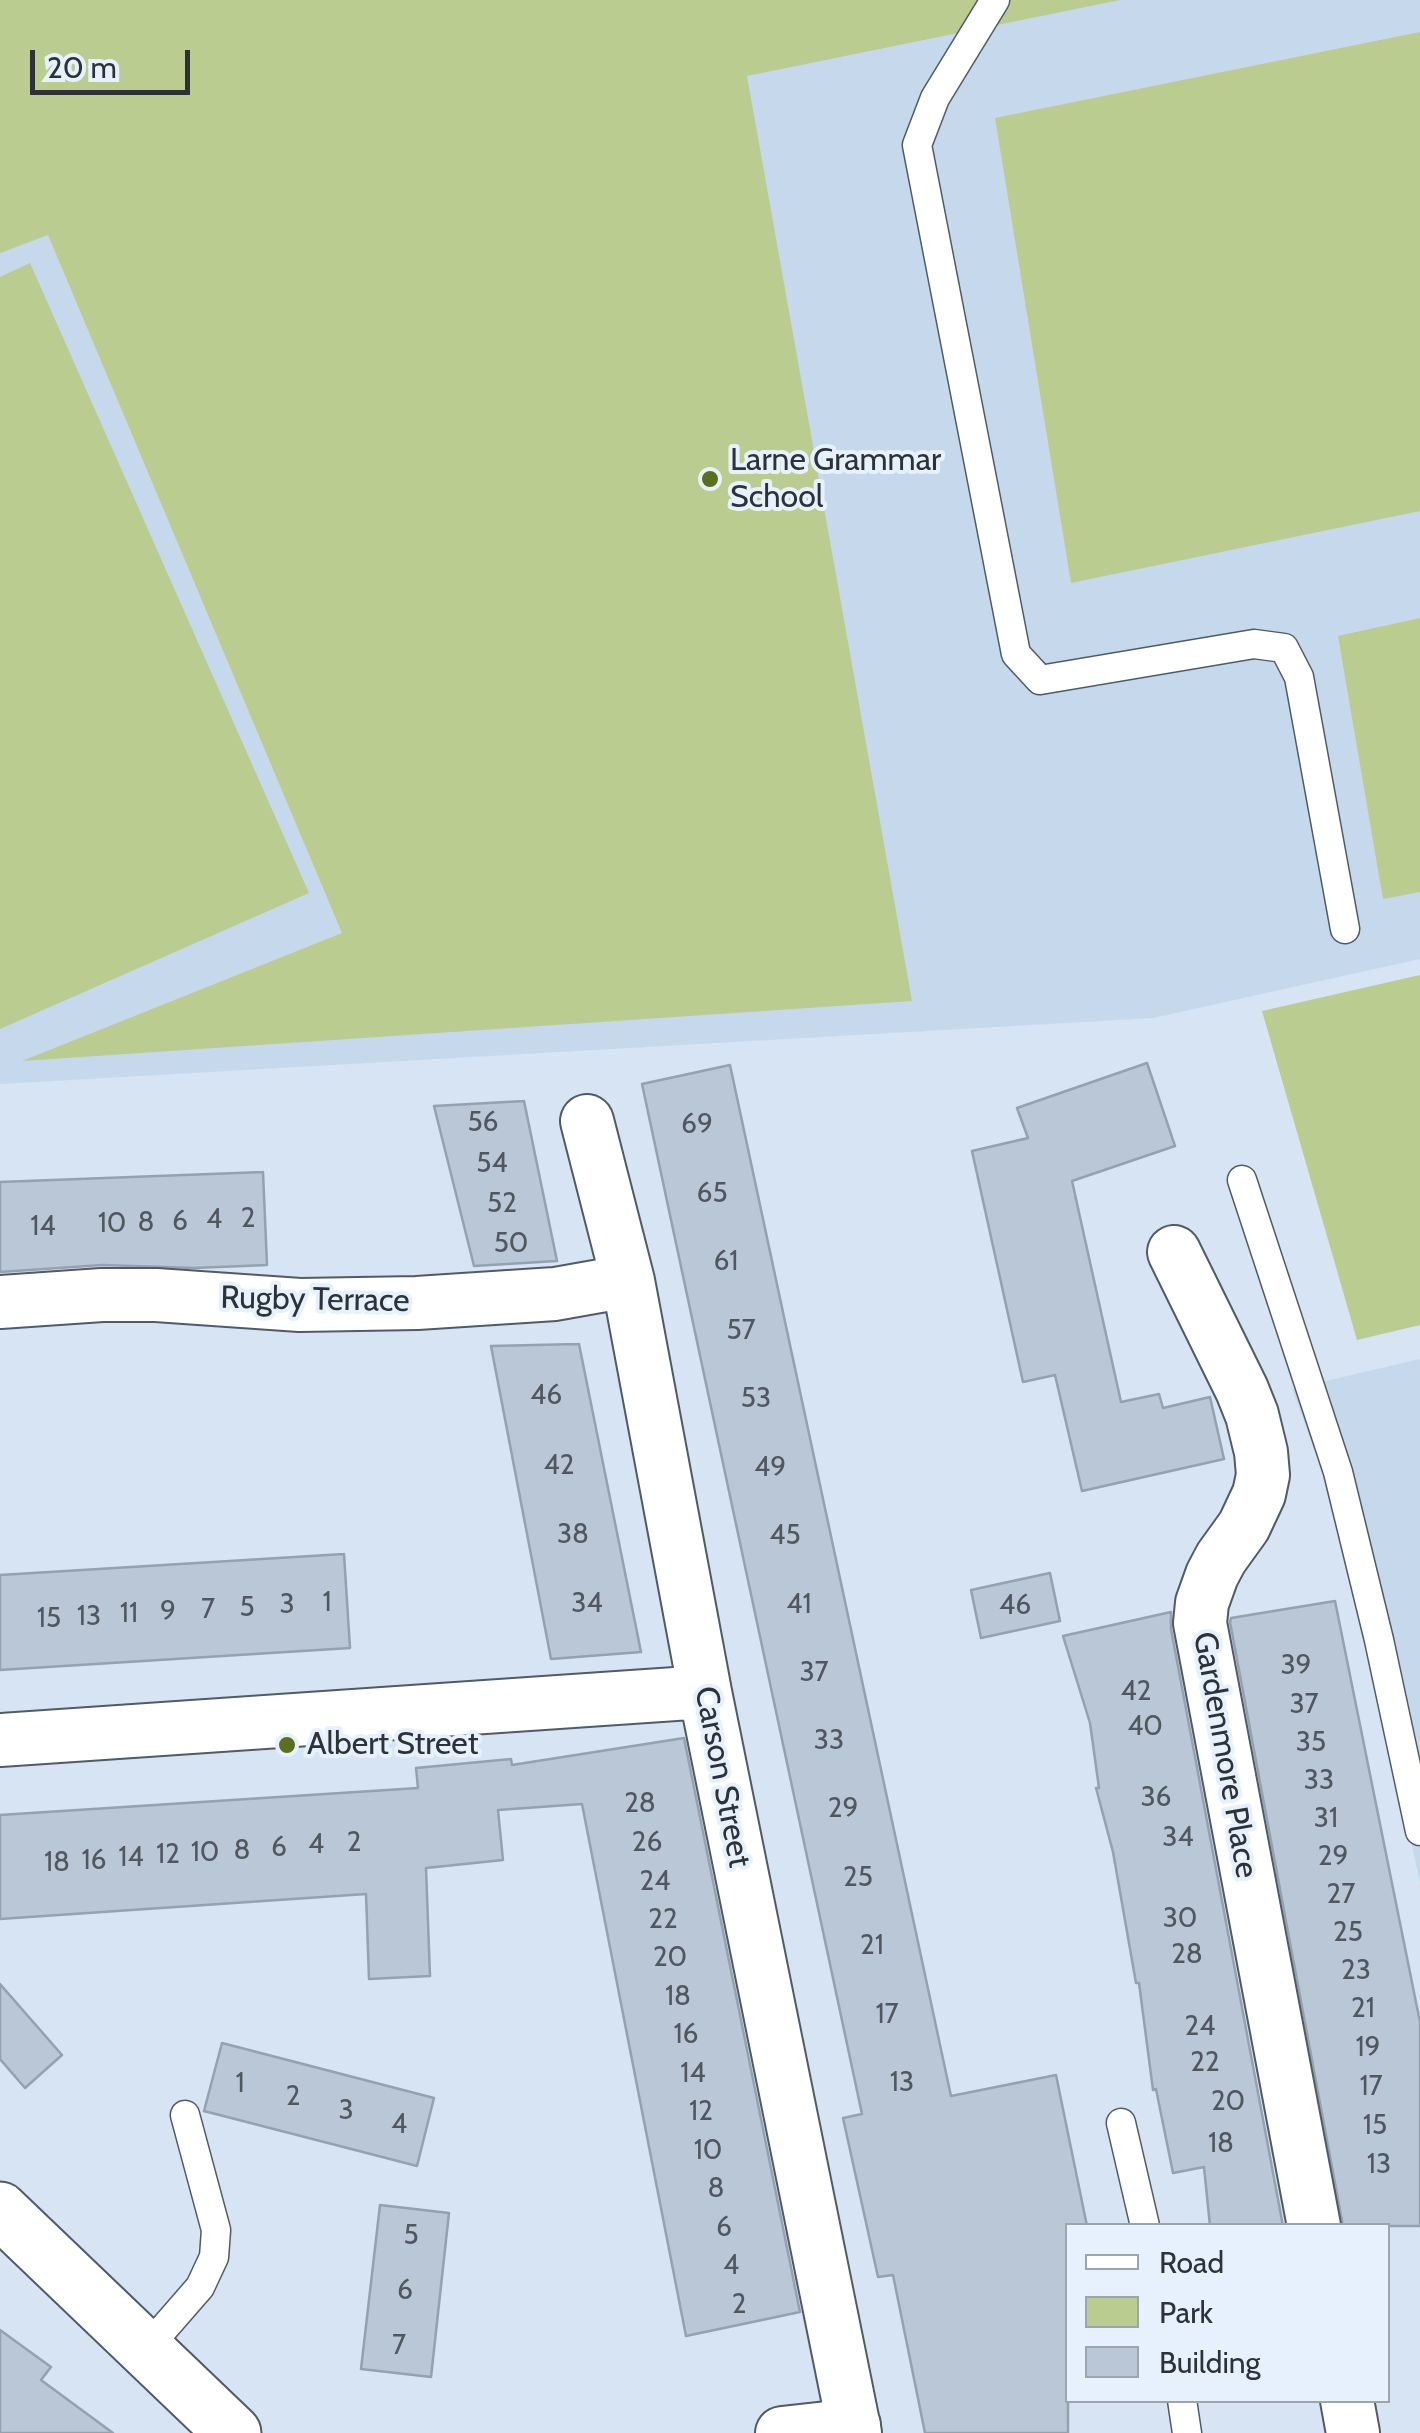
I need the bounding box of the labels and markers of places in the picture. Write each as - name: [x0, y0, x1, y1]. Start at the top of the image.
- place label: Larne Grammar School: [730, 442, 941, 517]
- marker: Larne Grammar School: [699, 468, 721, 490]
- place label: Albert Street: [307, 1726, 479, 1764]
- marker: Albert Street: [276, 1734, 298, 1756]

